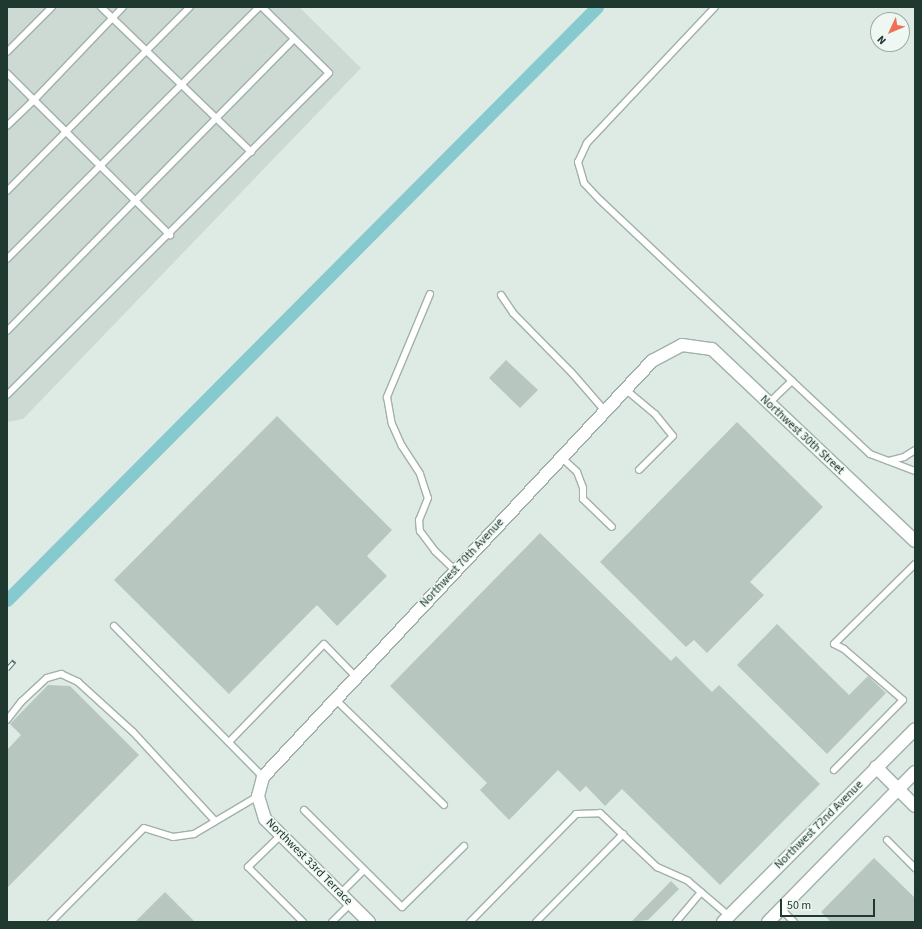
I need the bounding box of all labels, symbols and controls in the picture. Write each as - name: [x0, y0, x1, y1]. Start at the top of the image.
- north arrow: [870, 12, 910, 52]
- text: N: [874, 32, 890, 48]
- street label: Northwest 30th Street: [757, 392, 847, 478]
- street label: Northwest 70th Avenue: [417, 515, 507, 611]
- street label: Northwest 72nd Avenue: [772, 778, 866, 872]
- street label: Northwest 33rd Terrace: [263, 816, 355, 908]
- scale bar: [782, 891, 877, 917]
- text: 50 m: [787, 897, 811, 914]

